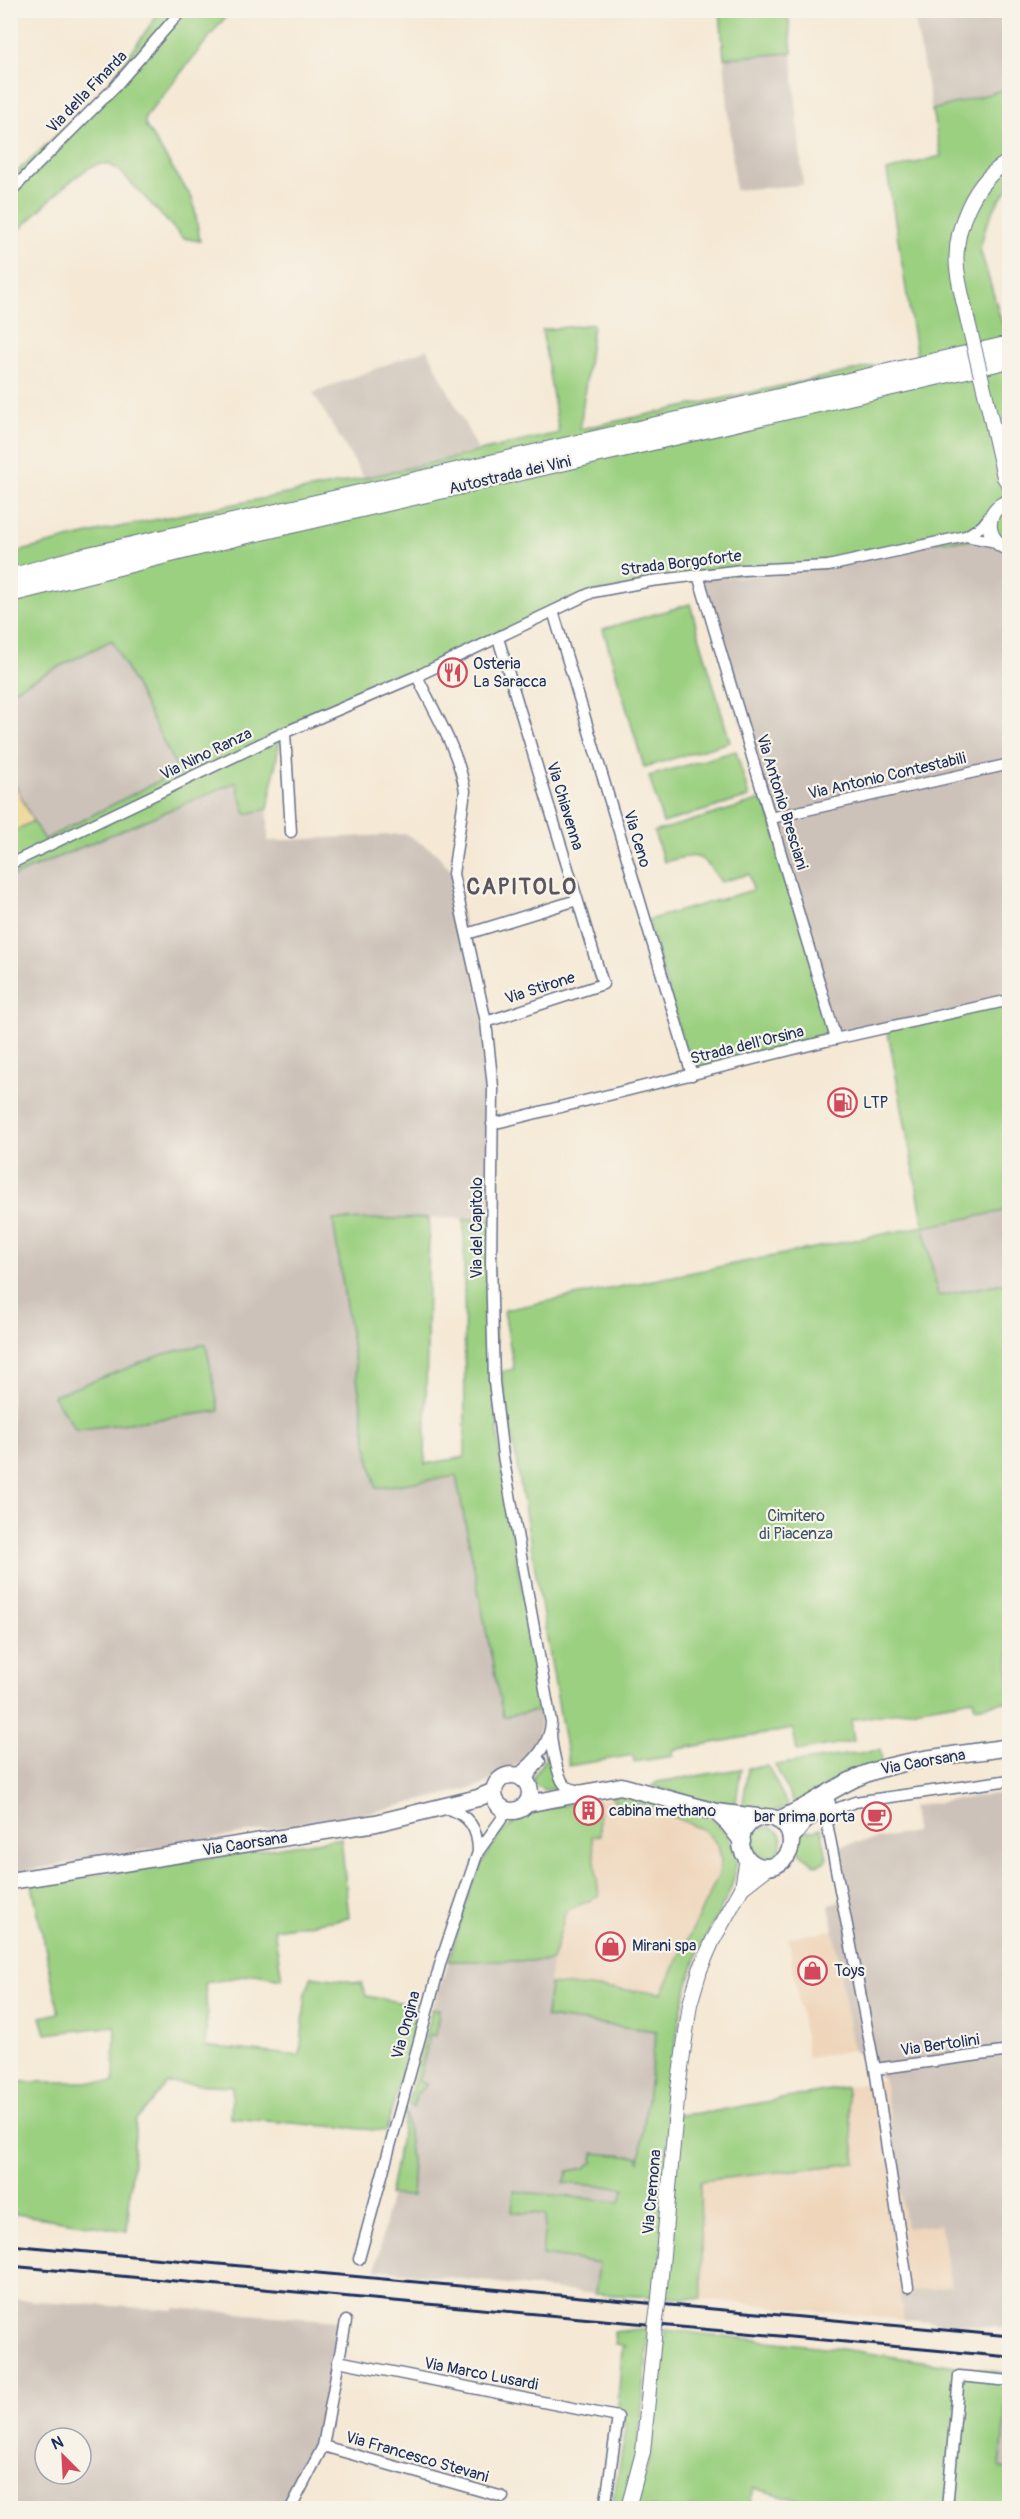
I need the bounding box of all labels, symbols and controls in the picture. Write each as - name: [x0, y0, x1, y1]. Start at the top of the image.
- street label: Via della Finarda: [43, 46, 131, 138]
- street label: Autostrada dei Vini: [447, 451, 573, 499]
- street label: Strada Borgoforte: [619, 546, 743, 580]
- place label: Osteria La Saracca: [473, 654, 547, 692]
- restaurant icon: Osteria La Saracca: [436, 657, 468, 689]
- street label: Via Nino Ranza: [157, 723, 255, 785]
- street label: Via Antonio Bresciani: [752, 732, 812, 872]
- street label: Via Antonio Contestabili: [806, 748, 968, 804]
- street label: Via Chiavenna: [542, 759, 588, 853]
- street label: Via Ceno: [619, 808, 655, 870]
- district label: CAPITOLO: [467, 873, 577, 901]
- street label: Via Stirone: [502, 967, 578, 1009]
- street label: Strada dell'Orsina: [688, 1021, 806, 1069]
- fuel station icon: LTP: [826, 1087, 858, 1119]
- place label: LTP: [863, 1093, 889, 1113]
- street label: Via del Capitolo: [467, 1177, 487, 1279]
- park label: Cimitero di Piacenza: [759, 1506, 833, 1544]
- street label: Via Caorsana: [879, 1745, 967, 1779]
- building icon: cabina methano: [572, 1795, 604, 1827]
- place label: cabina methano: [609, 1801, 716, 1821]
- cafe icon: bar prima porta: [860, 1801, 892, 1833]
- place label: bar prima porta: [754, 1807, 855, 1827]
- street label: Via Caorsana: [201, 1827, 289, 1861]
- shop icon: Mirani spa: [595, 1930, 627, 1962]
- place label: Mirani spa: [632, 1936, 697, 1956]
- shop icon: Toys: [797, 1955, 829, 1987]
- place label: Toys: [834, 1961, 865, 1981]
- street label: Via Ongina: [387, 1989, 425, 2061]
- street label: Via Bertolini: [899, 2030, 981, 2060]
- street label: Via Cremona: [638, 2149, 666, 2235]
- street label: Via Marco Lusardi: [422, 2353, 540, 2395]
- north arrow: [33, 2426, 93, 2486]
- street label: Via Francesco Stevani: [343, 2427, 491, 2487]
- text: N: [48, 2432, 66, 2455]

